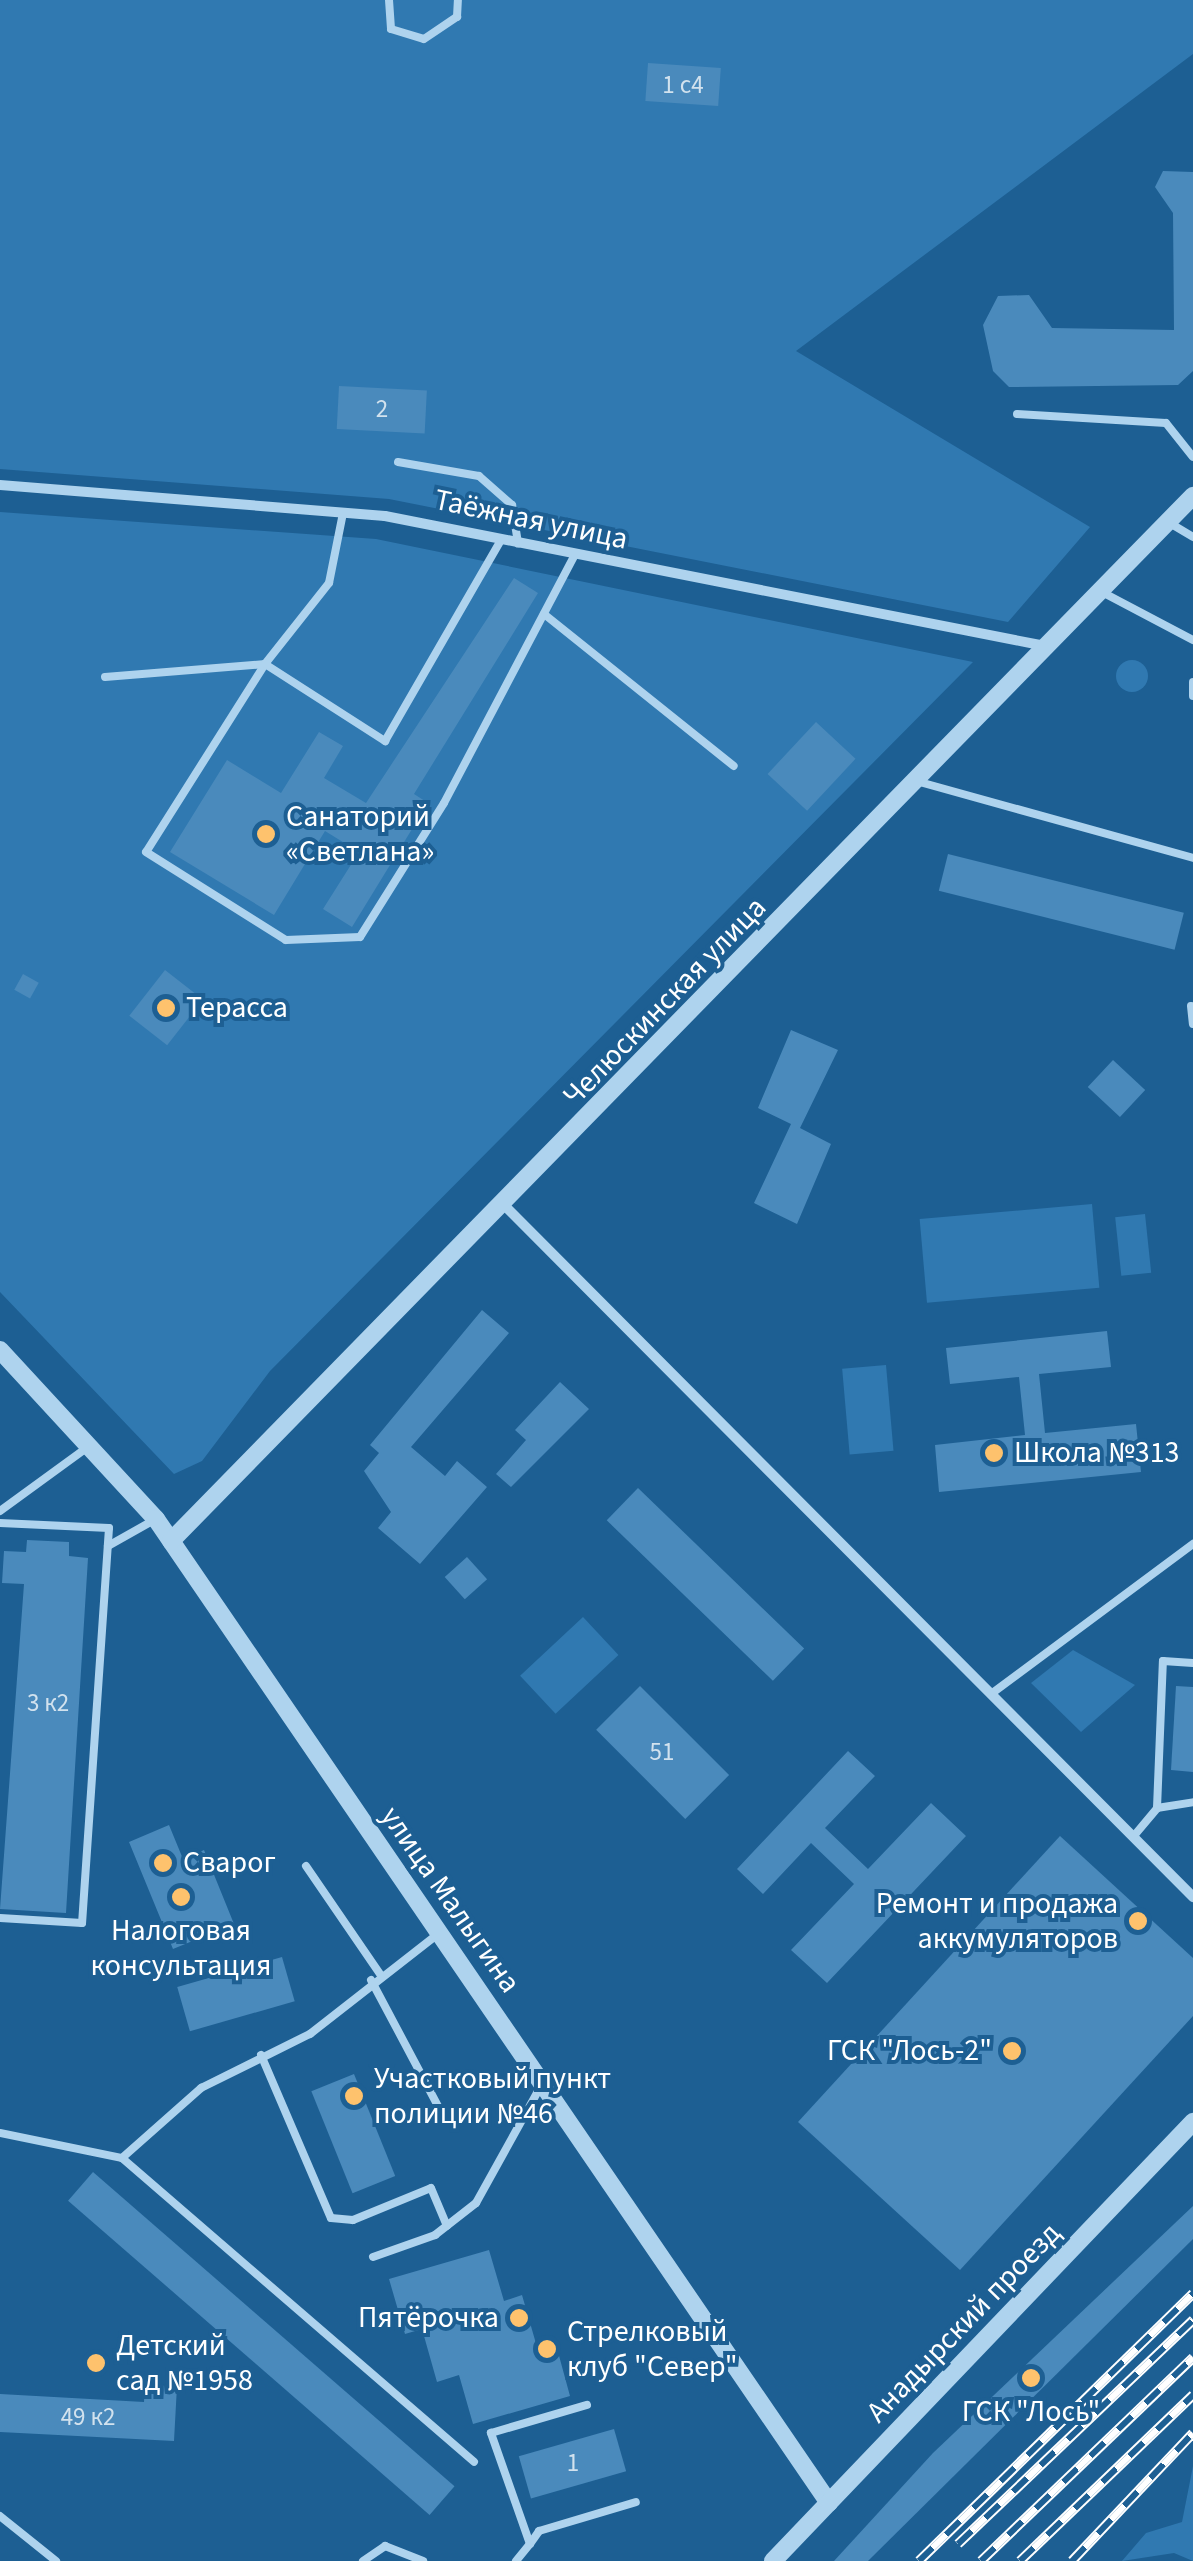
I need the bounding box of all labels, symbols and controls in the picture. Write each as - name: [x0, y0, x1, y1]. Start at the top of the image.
- house number: 1 с4: [662, 70, 704, 100]
- house number: 2: [376, 394, 388, 424]
- street label: Таёжная улица: [431, 482, 631, 558]
- place label: Санаторий «Светлана»: [286, 799, 434, 870]
- marker: Санаторий «Светлана»: [255, 823, 277, 845]
- street label: Челюскинская улица: [556, 890, 774, 1114]
- place label: Терасса: [186, 990, 288, 1026]
- marker: Терасса: [155, 997, 177, 1019]
- place label: Школа №313: [1014, 1435, 1179, 1471]
- marker: Школа №313: [983, 1442, 1005, 1464]
- house number: 3 к2: [27, 1688, 69, 1718]
- house number: 51: [650, 1737, 674, 1767]
- street label: улица Малыгина: [372, 1800, 528, 2000]
- place label: Сварог: [183, 1845, 276, 1881]
- marker: Сварог: [152, 1852, 174, 1874]
- marker: Налоговая консультация: [170, 1886, 192, 1908]
- place label: Ремонт и продажа аккумуляторов: [876, 1886, 1118, 1956]
- marker: Ремонт и продажа аккумуляторов: [1127, 1910, 1149, 1932]
- place label: Налоговая консультация: [90, 1913, 272, 1984]
- place label: ГСК "Лось-2": [827, 2033, 992, 2069]
- marker: ГСК "Лось-2": [1001, 2040, 1023, 2062]
- place label: Участковый пункт полиции №46: [374, 2061, 611, 2132]
- marker: Участковый пункт полиции №46: [343, 2085, 365, 2107]
- street label: Анадырский проезд: [859, 2216, 1069, 2430]
- place label: Пятёрочка: [358, 2300, 499, 2336]
- marker: Пятёрочка: [508, 2307, 530, 2329]
- place label: Стрелковый клуб "Север": [567, 2314, 738, 2384]
- place label: Детский сад №1958: [116, 2328, 253, 2398]
- marker: Стрелковый клуб "Север": [536, 2338, 558, 2360]
- marker: Детский сад №1958: [85, 2352, 107, 2374]
- marker: ГСК "Лось": [1020, 2367, 1042, 2389]
- place label: ГСК "Лось": [962, 2394, 1100, 2430]
- house number: 49 к2: [61, 2402, 115, 2432]
- house number: 1: [567, 2448, 579, 2478]

